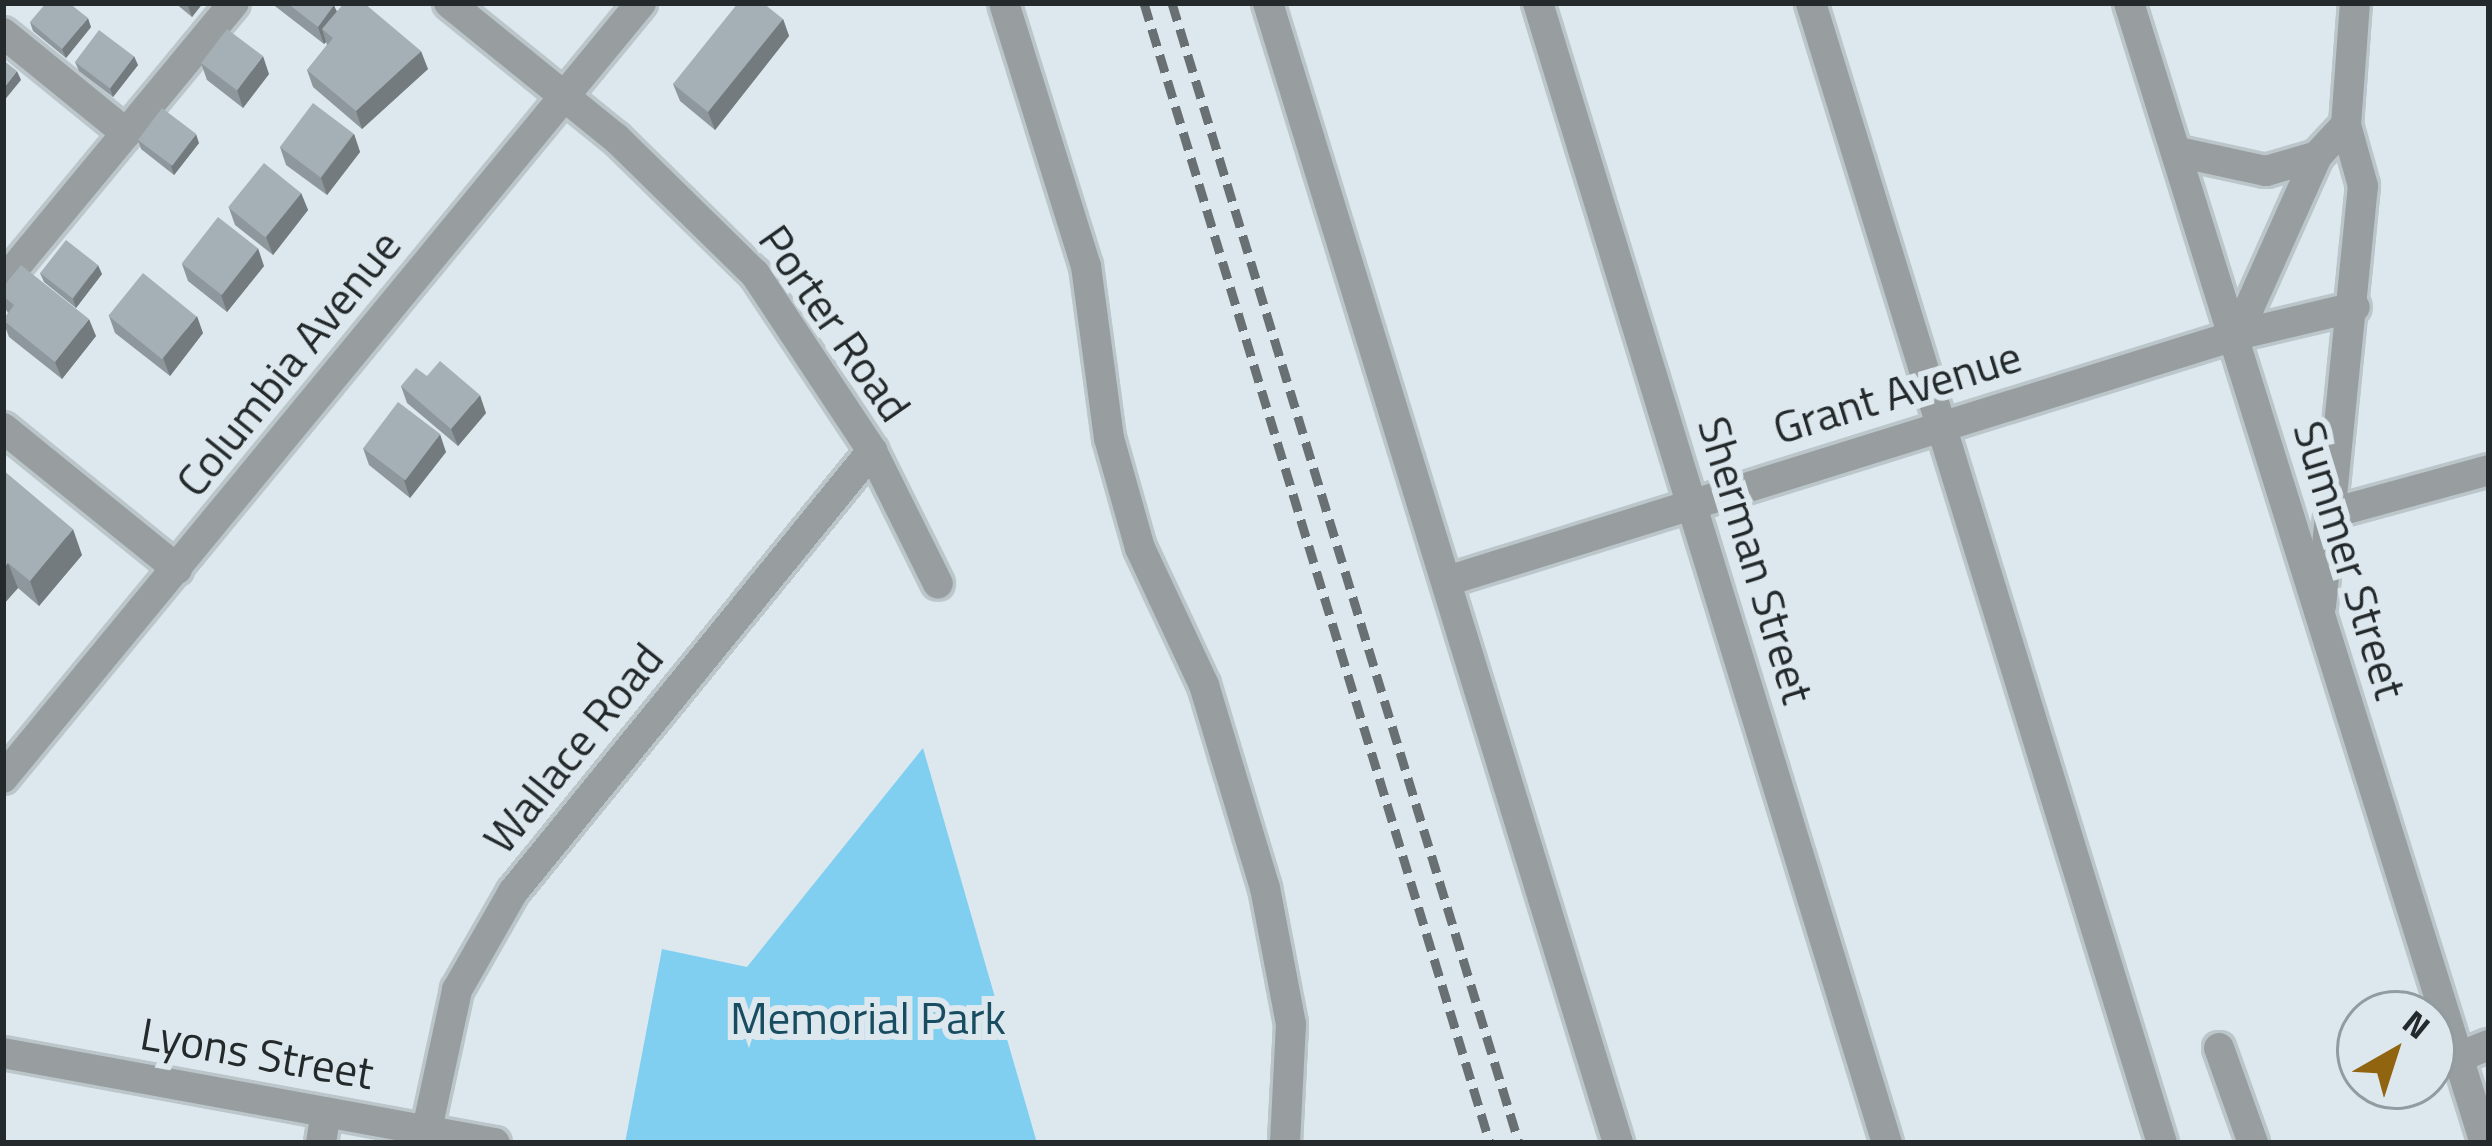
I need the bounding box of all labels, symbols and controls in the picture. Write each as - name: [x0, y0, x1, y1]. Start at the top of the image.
- street label: Porter Road: [748, 214, 922, 432]
- street label: Columbia Avenue: [164, 219, 412, 507]
- street label: Grant Avenue: [1767, 329, 2027, 455]
- street label: Sherman Street: [1687, 410, 1825, 710]
- street label: Summer Street: [2282, 415, 2418, 705]
- street label: Wallace Road: [472, 632, 674, 864]
- north arrow: [2336, 990, 2456, 1110]
- park label: Memorial Park: [730, 991, 1006, 1045]
- text: N: [2392, 998, 2441, 1051]
- street label: Lyons Street: [136, 1006, 378, 1100]

